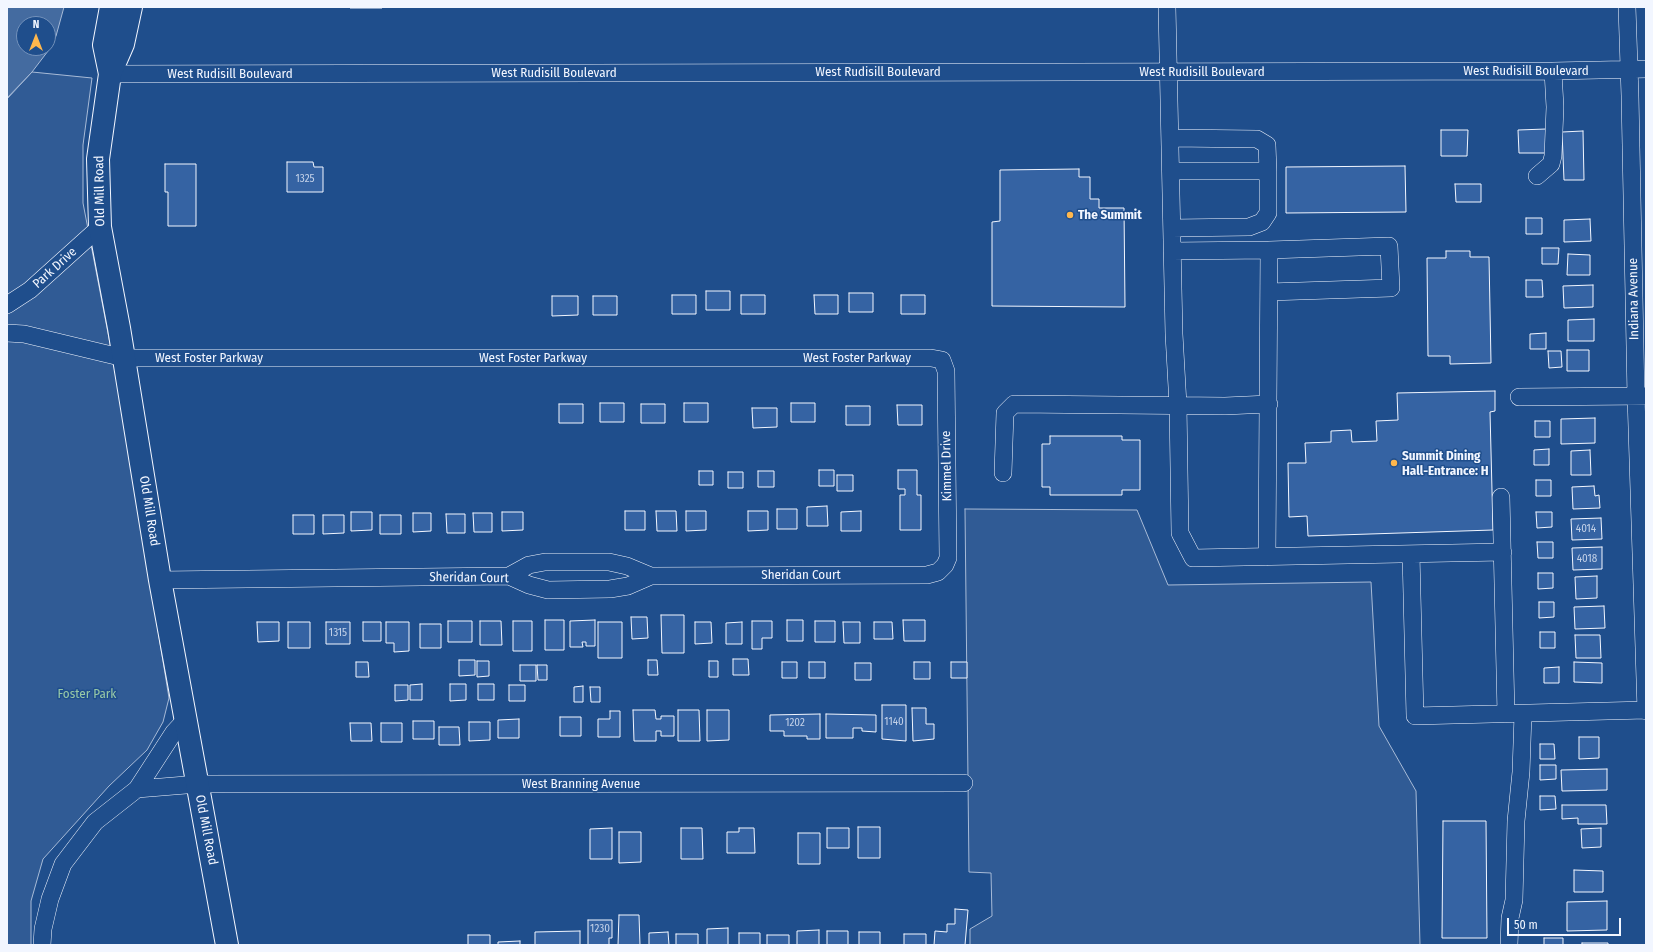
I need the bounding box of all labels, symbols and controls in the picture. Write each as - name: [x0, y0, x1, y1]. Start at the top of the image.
- north arrow: [16, 16, 56, 56]
- text: N: [33, 18, 39, 31]
- street label: West Rudisill Boulevard: [1463, 63, 1589, 79]
- street label: West Rudisill Boulevard: [815, 64, 941, 80]
- street label: West Rudisill Boulevard: [1139, 64, 1265, 80]
- street label: West Rudisill Boulevard: [491, 65, 617, 81]
- street label: West Rudisill Boulevard: [167, 66, 293, 82]
- street label: Old Mill Road: [92, 155, 108, 227]
- house number: 1325: [295, 172, 315, 186]
- place label: The Summit: [1078, 207, 1142, 223]
- marker: The Summit: [1065, 210, 1075, 220]
- street label: Park Drive: [30, 244, 80, 292]
- street label: Indiana Avenue: [1625, 258, 1643, 340]
- street label: West Foster Parkway: [155, 350, 263, 366]
- street label: West Foster Parkway: [479, 350, 587, 366]
- street label: West Foster Parkway: [803, 350, 911, 366]
- street label: Kimmel Drive: [939, 431, 955, 501]
- place label: Summit Dining Hall-Entrance: H: [1402, 448, 1489, 479]
- marker: Summit Dining Hall-Entrance: H: [1389, 458, 1399, 468]
- street label: Old Mill Road: [136, 475, 162, 547]
- house number: 4014: [1576, 522, 1596, 536]
- house number: 4018: [1577, 552, 1597, 566]
- street label: Sheridan Court: [761, 567, 841, 583]
- street label: Sheridan Court: [429, 570, 509, 586]
- house number: 1315: [329, 626, 347, 640]
- park label: Foster Park: [58, 686, 116, 702]
- house number: 1140: [884, 715, 904, 729]
- house number: 1202: [785, 716, 805, 730]
- street label: West Branning Avenue: [522, 776, 640, 792]
- street label: Old Mill Road: [192, 794, 220, 866]
- scale bar: [1509, 910, 1623, 936]
- text: 50 m: [1514, 918, 1538, 932]
- house number: 1230: [590, 922, 610, 936]

